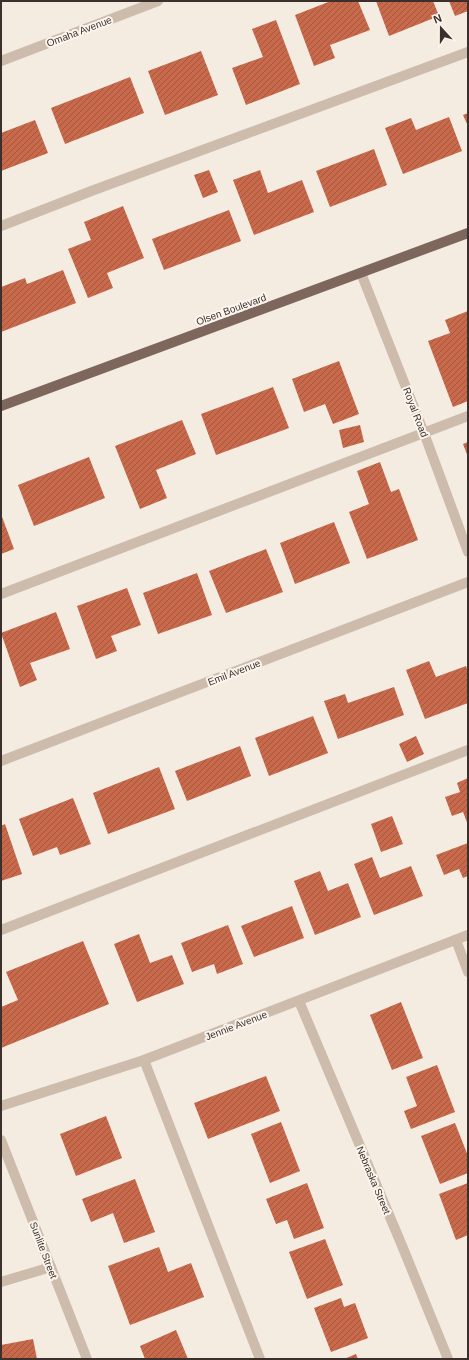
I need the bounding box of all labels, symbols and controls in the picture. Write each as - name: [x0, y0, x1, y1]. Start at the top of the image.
- north arrow: [421, 8, 461, 48]
- text: N: [432, 12, 443, 26]
- street label: Omaha Avenue: [45, 14, 114, 49]
- street label: Olsen Boulevard: [195, 292, 268, 327]
- street label: Royal Road: [401, 386, 430, 439]
- street label: Emil Avenue: [206, 657, 262, 688]
- street label: Jennie Avenue: [204, 1008, 269, 1042]
- street label: Nebraska Street: [354, 1145, 393, 1216]
- street label: Sunlite Street: [28, 1220, 60, 1280]

